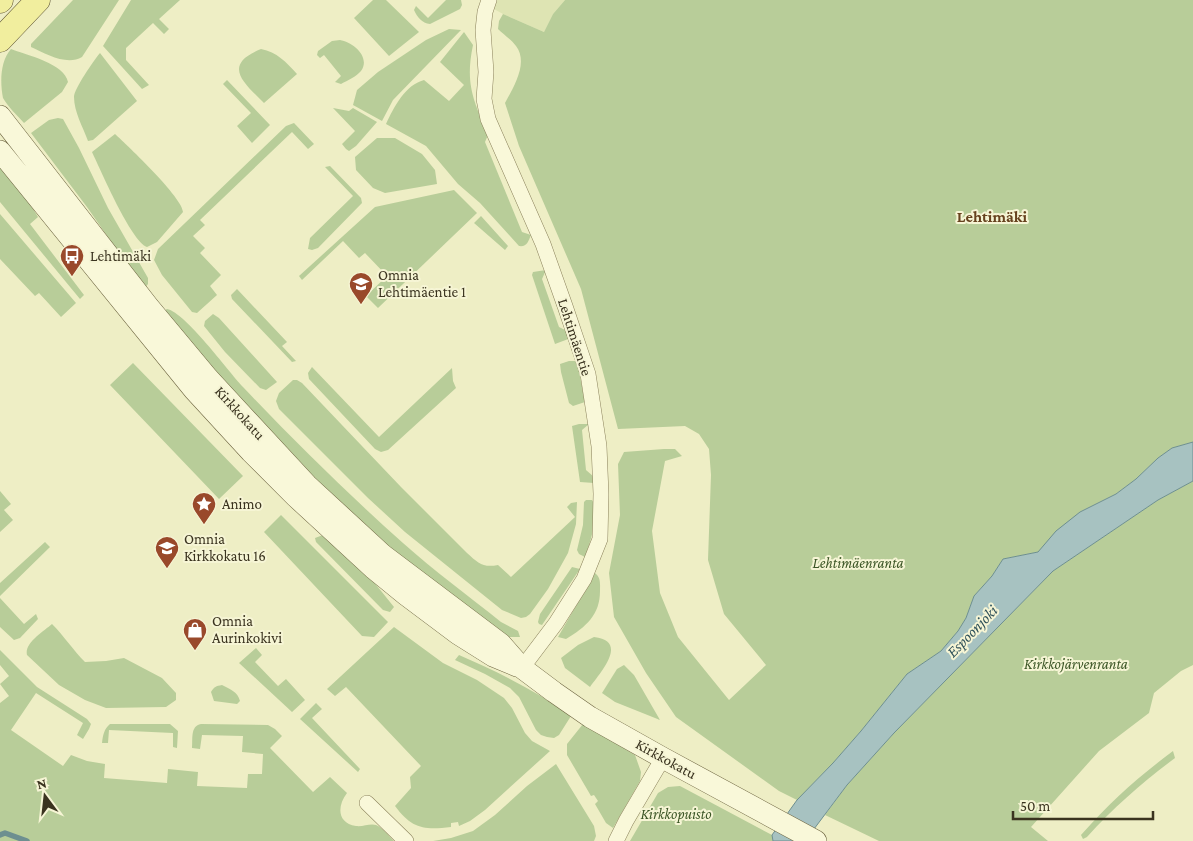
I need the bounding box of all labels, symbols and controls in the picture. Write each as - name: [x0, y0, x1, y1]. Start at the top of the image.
- district label: Lehtimäki: [957, 208, 1028, 225]
- bus stop icon: Lehtimäki: [59, 243, 85, 277]
- place label: Lehtimäki: [90, 248, 151, 264]
- place label: Omnia Lehtimäentie 1: [378, 267, 466, 300]
- school or university icon: Omnia Lehtimäentie 1: [348, 271, 374, 305]
- street label: Lehtimäentie: [555, 296, 595, 378]
- street label: Kirkkokatu: [212, 383, 268, 443]
- place icon: Animo: [191, 491, 217, 525]
- place label: Animo: [222, 496, 262, 512]
- place label: Omnia Kirkkokatu 16: [184, 531, 266, 564]
- school or university icon: Omnia Kirkkokatu 16: [154, 535, 180, 569]
- park label: Lehtimäenranta: [812, 555, 904, 571]
- water label: Espoonjoki: [943, 601, 1002, 661]
- place label: Omnia Aurinkokivi: [212, 613, 282, 646]
- shop icon: Omnia Aurinkokivi: [182, 617, 208, 651]
- park label: Kirkkojärvenranta: [1024, 656, 1128, 673]
- street label: Kirkkokatu: [633, 736, 699, 782]
- north arrow: [20, 771, 70, 821]
- text: N: [35, 774, 49, 792]
- scale bar: [1013, 788, 1153, 820]
- text: 50 m: [1020, 798, 1050, 814]
- park label: Kirkkopuisto: [640, 806, 712, 823]

